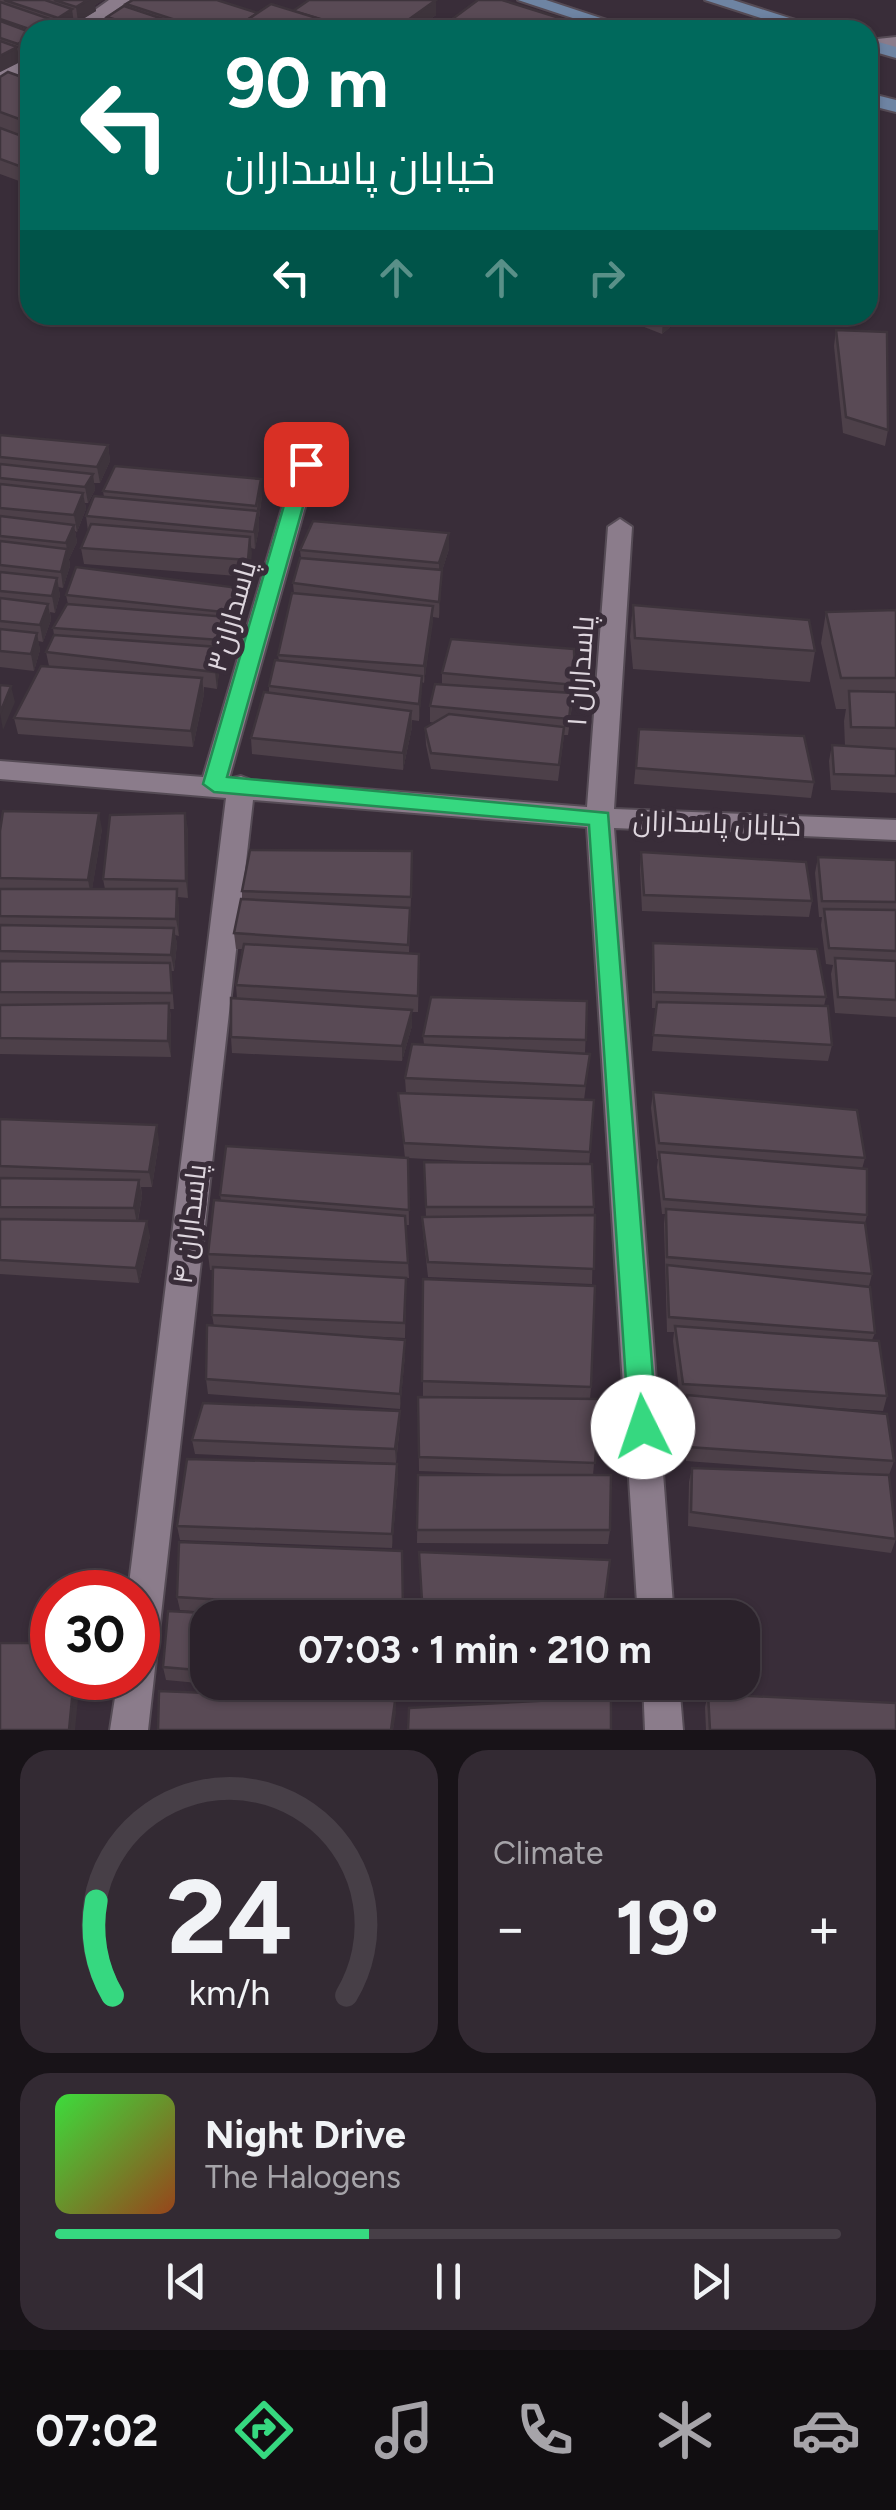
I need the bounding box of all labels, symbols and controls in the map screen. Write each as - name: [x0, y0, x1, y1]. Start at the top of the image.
- text: 90 m: [225, 40, 389, 125]
- icon: left: [60, 60, 190, 190]
- text: خیابان پاسداران: [225, 141, 495, 195]
- icon: left: [264, 250, 319, 305]
- icon: ahead: [369, 250, 424, 305]
- icon: ahead: [474, 250, 529, 305]
- icon: right: [579, 250, 634, 305]
- pin: [264, 422, 349, 507]
- icon: arrive: [279, 437, 334, 492]
- street label: پاسداران۳: [199, 556, 265, 676]
- street label: پاسداران ۱: [559, 614, 603, 727]
- street label: خیابان پاسداران: [632, 803, 802, 845]
- street label: پاسداران ۴: [165, 1162, 215, 1286]
- position arrow: [591, 1375, 695, 1479]
- speed limit sign: 30: [30, 1570, 160, 1700]
- text: 07:03 · 1 min · 210 m: [298, 1627, 652, 1673]
- text: Climate: [493, 1834, 604, 1872]
- text: 24: [166, 1854, 292, 1979]
- text: 19°: [615, 1883, 719, 1973]
- text: −: [493, 1895, 527, 1961]
- text: +: [807, 1895, 841, 1961]
- text: km/h: [188, 1971, 270, 2014]
- text: Night Drive: [205, 2112, 406, 2158]
- text: The Halogens: [205, 2158, 401, 2196]
- icon: previous: [159, 2254, 214, 2309]
- icon: pause: [421, 2254, 476, 2309]
- icon: next: [683, 2254, 738, 2309]
- icon: directions: [229, 2395, 299, 2465]
- icon: music: [369, 2395, 439, 2465]
- icon: phone: [510, 2395, 580, 2465]
- icon: climate: [650, 2395, 720, 2465]
- icon: car: [791, 2395, 861, 2465]
- text: 07:02: [35, 2403, 158, 2457]

